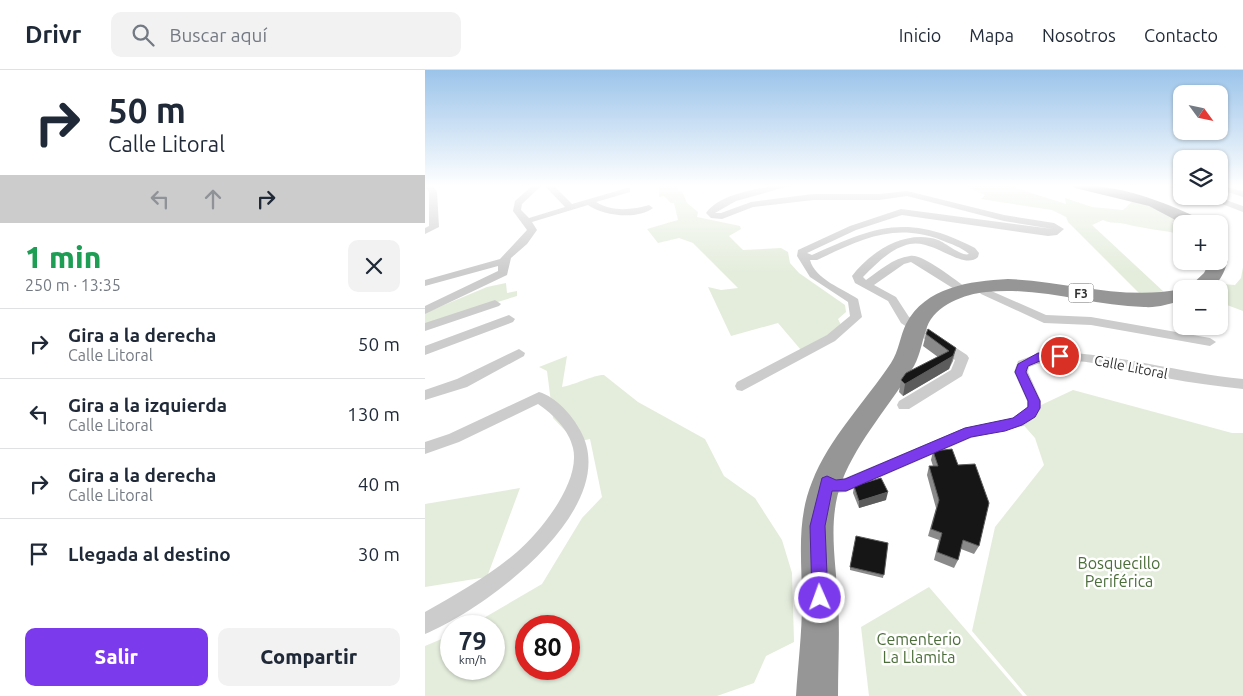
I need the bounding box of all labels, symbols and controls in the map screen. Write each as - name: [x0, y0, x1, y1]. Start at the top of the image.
- search box: [111, 12, 461, 57]
- text: Drivr: [25, 21, 81, 48]
- icon: search: [129, 21, 157, 49]
- text: Buscar aquí: [169, 24, 267, 46]
- text: Inicio: [899, 25, 941, 45]
- text: Mapa: [969, 25, 1014, 45]
- text: Nosotros: [1042, 25, 1116, 45]
- text: Contacto: [1144, 25, 1218, 45]
- north arrow: [1173, 85, 1227, 140]
- map controls: [1173, 85, 1228, 335]
- icon: right: [25, 90, 90, 155]
- text: 50 m: [108, 90, 186, 130]
- text: Calle Litoral: [108, 131, 225, 156]
- button: layers: [1173, 150, 1228, 205]
- icon: left: [146, 185, 174, 213]
- icon: ahead: [199, 185, 227, 213]
- icon: right: [252, 185, 280, 213]
- button: +: [1173, 215, 1228, 270]
- text: 1 min: [25, 240, 101, 274]
- button: close: [348, 240, 400, 292]
- text: 250 m · 13:35: [25, 276, 121, 294]
- button: −: [1173, 280, 1228, 335]
- road number: F3: [1069, 284, 1093, 302]
- text: Gira a la derecha: [68, 324, 216, 346]
- icon: right: [25, 330, 53, 358]
- text: 50 m: [358, 333, 400, 355]
- pin: [1039, 335, 1081, 377]
- icon: arrive: [1046, 342, 1074, 370]
- text: Calle Litoral: [68, 346, 153, 364]
- street label: Calle Litoral: [1093, 352, 1169, 382]
- text: Gira a la izquierda: [68, 394, 227, 416]
- icon: left: [25, 400, 53, 428]
- text: 130 m: [347, 403, 400, 425]
- text: Calle Litoral: [68, 416, 153, 434]
- text: Gira a la derecha: [68, 464, 216, 486]
- icon: right: [25, 470, 53, 498]
- text: 40 m: [358, 473, 400, 495]
- text: Calle Litoral: [68, 486, 153, 504]
- icon: arrive: [25, 540, 53, 568]
- text: Llegada al destino: [68, 543, 231, 565]
- text: 30 m: [358, 543, 400, 565]
- park label: Bosquecillo Periférica: [1078, 554, 1160, 590]
- position arrow: [793, 571, 845, 623]
- speed limit sign: 80: [515, 615, 580, 680]
- text: 79: [458, 627, 487, 655]
- button: Salir: [25, 628, 208, 686]
- button: Compartir: [218, 628, 400, 686]
- park label: Cementerio La Llamita: [877, 630, 961, 666]
- text: km/h: [459, 653, 486, 666]

